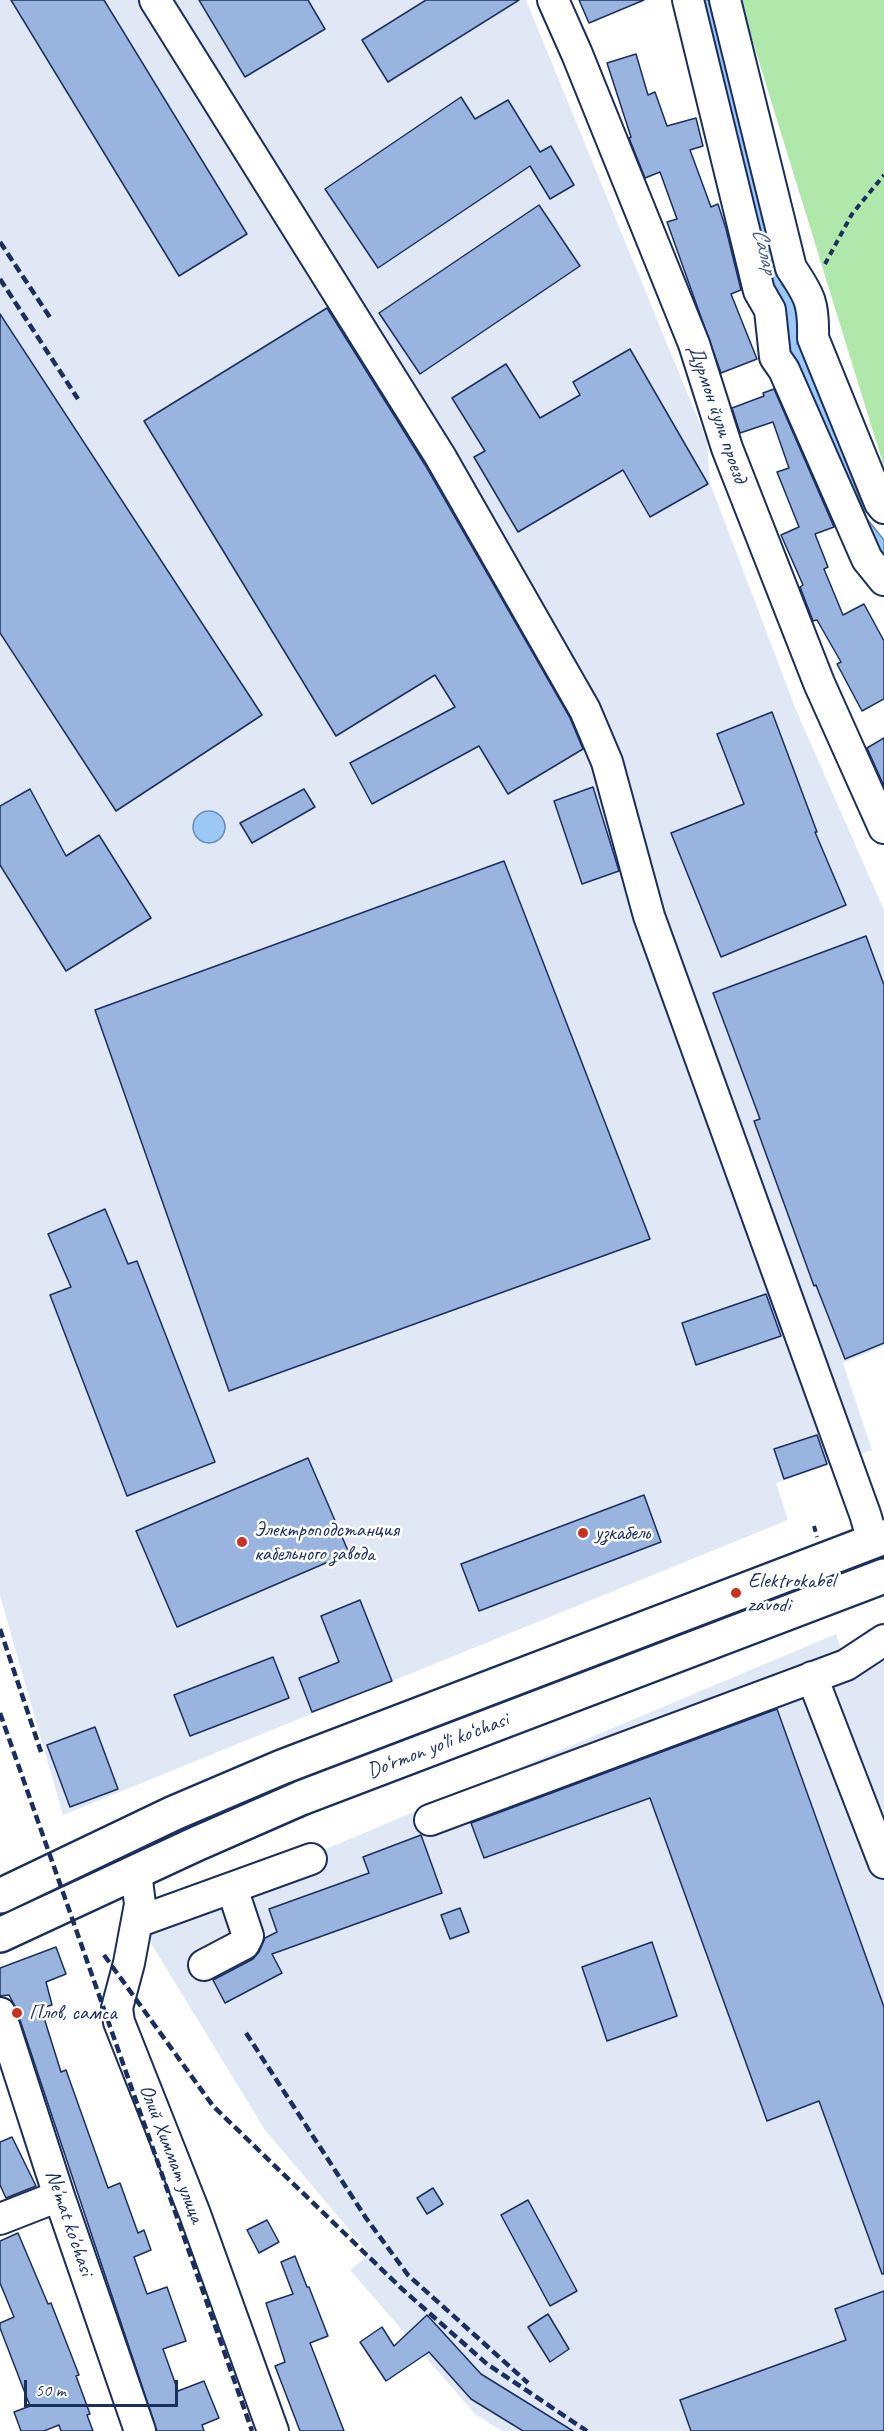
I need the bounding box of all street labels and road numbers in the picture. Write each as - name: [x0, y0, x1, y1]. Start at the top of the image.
- street label: Дурмон йули проезд: [682, 342, 752, 486]
- street label: Do‘rmon yo‘li ko‘chasi: [364, 1708, 512, 1784]
- street label: Олий Химмат улица: [133, 2081, 209, 2227]
- street label: Ne'mat ko'chasi: [39, 2167, 99, 2279]

